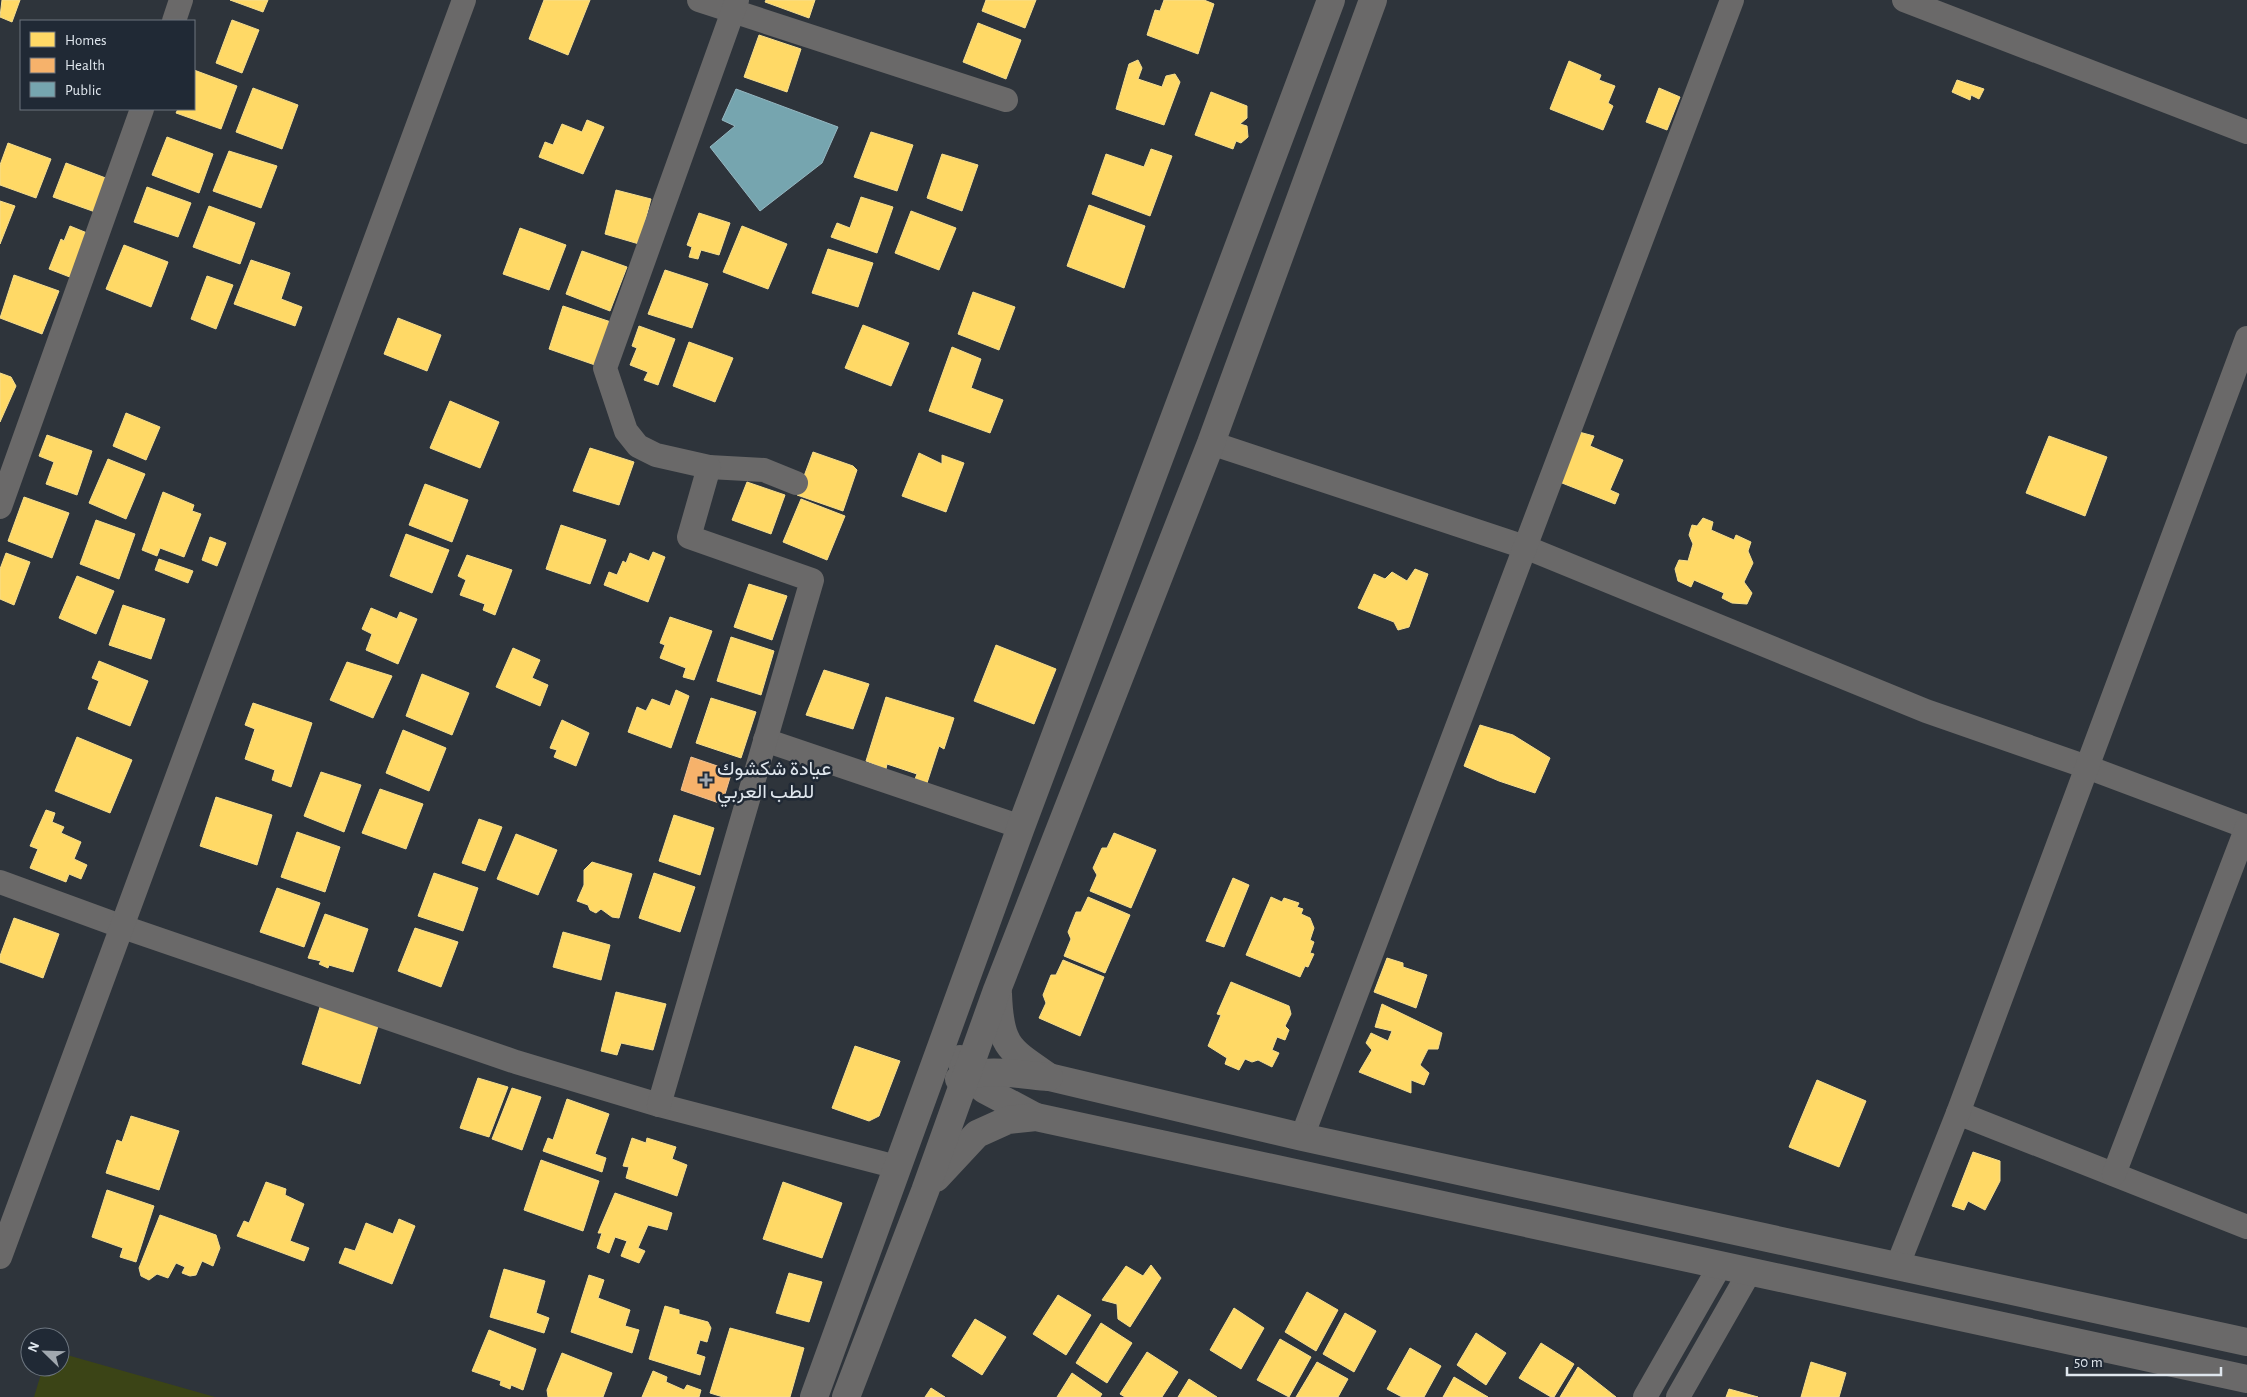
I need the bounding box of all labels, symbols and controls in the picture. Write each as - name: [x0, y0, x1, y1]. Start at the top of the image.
- legend: [20, 20, 195, 110]
- text: Homes: [65, 33, 107, 48]
- text: Health: [65, 58, 105, 73]
- text: Public: [65, 83, 101, 98]
- place label: عيادة شكشوك للطب العربي: [717, 759, 832, 808]
- marker: عيادة شكشوك للطب العربي: [699, 773, 713, 787]
- north arrow: [20, 1327, 70, 1377]
- text: N: [26, 1340, 42, 1355]
- scale bar: [2067, 1344, 2221, 1376]
- text: 50 m: [2074, 1355, 2103, 1370]

